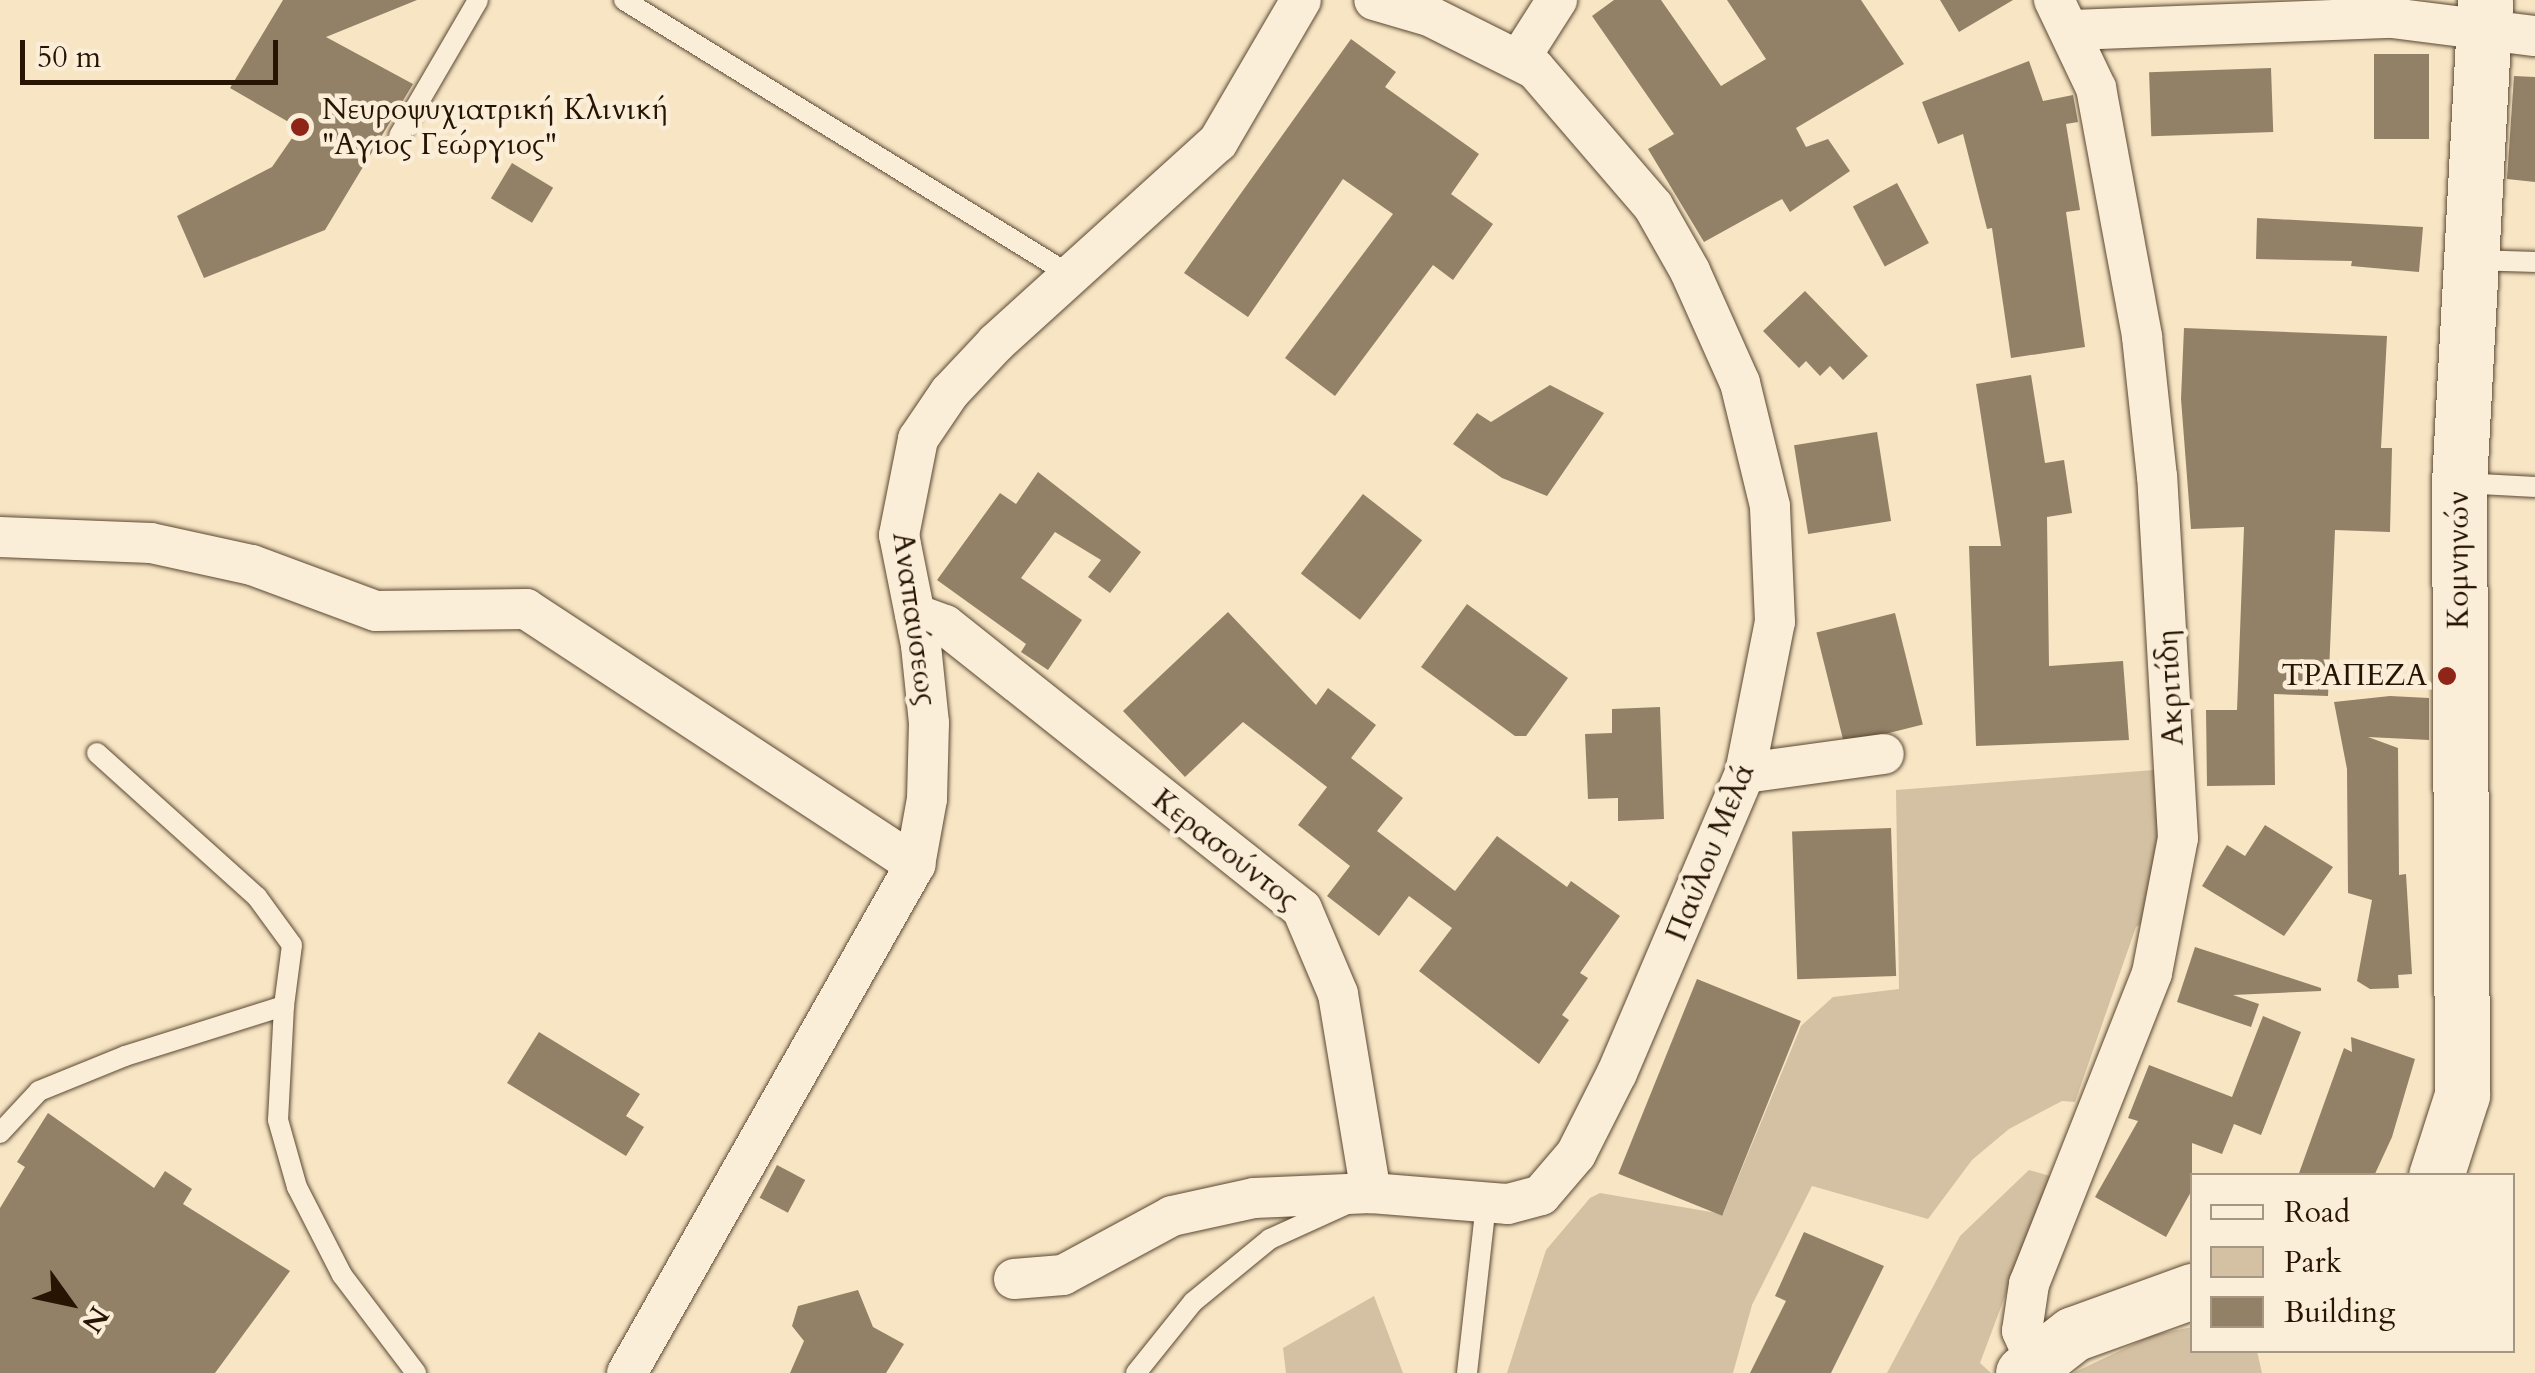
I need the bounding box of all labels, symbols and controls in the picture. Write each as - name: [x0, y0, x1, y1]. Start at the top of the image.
- scale bar: [25, 20, 282, 82]
- text: 50 m: [37, 37, 101, 78]
- place label: Νευροψυχιατρική Κλινική "Αγιος Γεώργιος": [322, 92, 669, 162]
- marker: Νευροψυχιατρική Κλινική "Αγιος Γεώργιος": [287, 114, 313, 140]
- street label: Κομνηνών: [2441, 491, 2477, 629]
- street label: Αναπαύσεως: [884, 530, 944, 708]
- street label: Ακριτίδη: [2150, 629, 2192, 747]
- place label: ΤΡΑΠΕΖΑ: [2281, 658, 2427, 694]
- marker: ΤΡΑΠΕΖΑ: [2436, 665, 2458, 687]
- street label: Παύλου Μελά: [1659, 758, 1763, 946]
- street label: Κερασούντος: [1145, 782, 1305, 918]
- legend: [2190, 1173, 2515, 1353]
- text: Road: [2284, 1192, 2350, 1233]
- text: Park: [2284, 1242, 2342, 1283]
- north arrow: [20, 1253, 120, 1353]
- text: Building: [2284, 1292, 2395, 1333]
- text: N: [73, 1299, 118, 1340]

